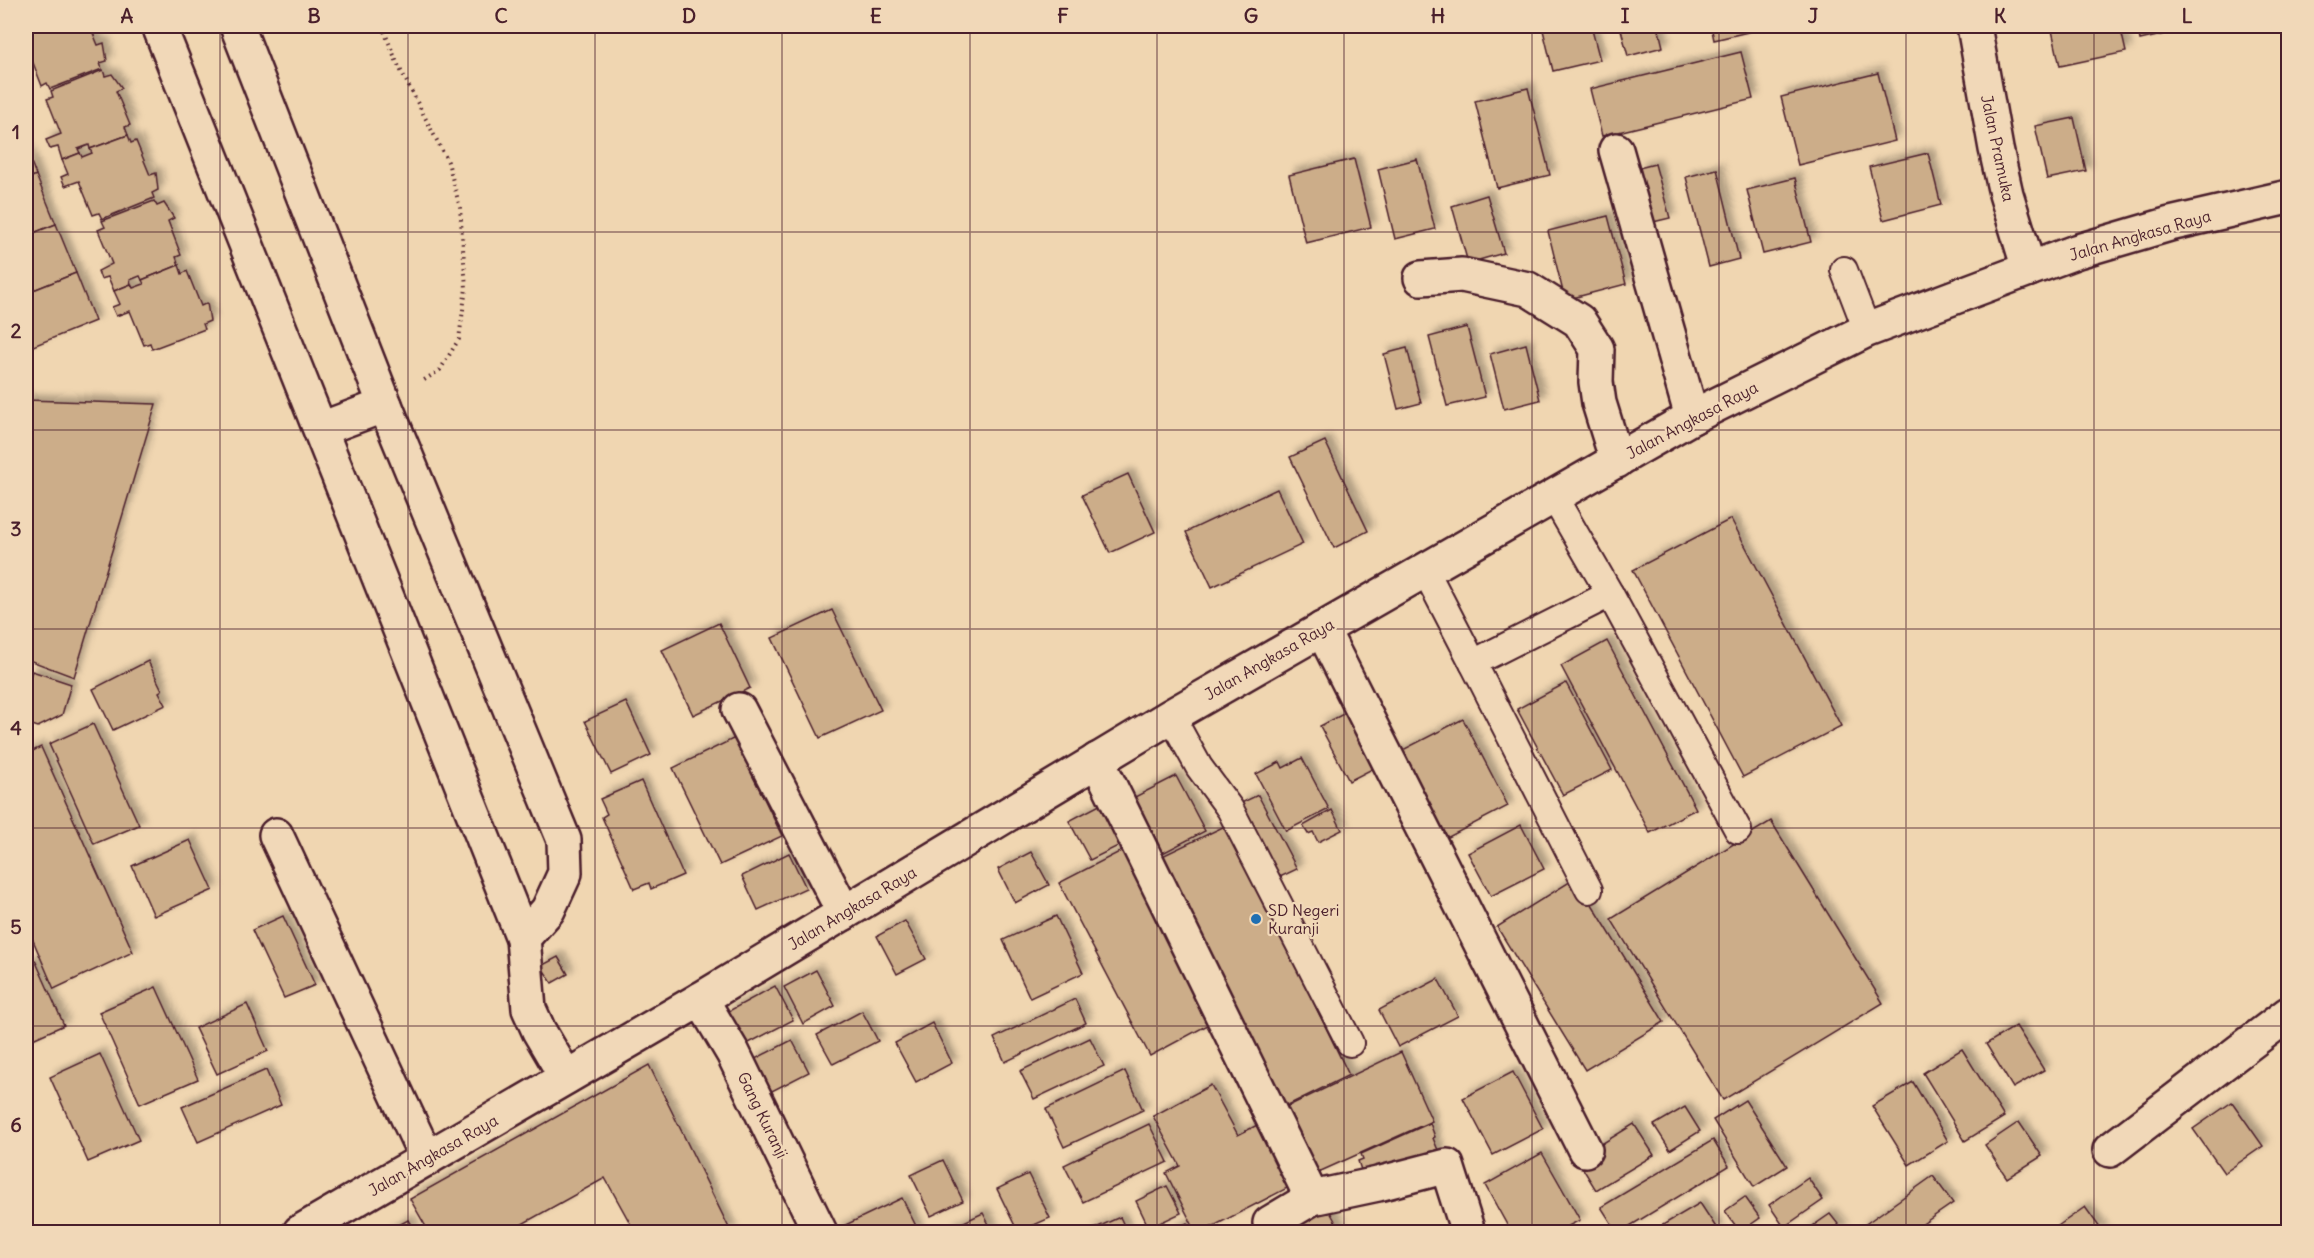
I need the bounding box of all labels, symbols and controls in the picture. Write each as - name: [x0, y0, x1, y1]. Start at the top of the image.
- text: A: [121, 3, 134, 28]
- text: B: [307, 3, 321, 28]
- text: C: [494, 3, 508, 28]
- text: D: [682, 3, 696, 28]
- text: E: [870, 3, 882, 28]
- text: F: [1057, 3, 1069, 28]
- text: G: [1244, 3, 1258, 28]
- text: H: [1431, 3, 1445, 28]
- text: I: [1621, 3, 1630, 28]
- text: J: [1808, 3, 1819, 28]
- text: K: [1994, 3, 2007, 28]
- text: L: [2182, 3, 2193, 28]
- street label: Jalan Pramuka: [1977, 93, 2019, 203]
- text: 1: [12, 119, 20, 144]
- street label: Jalan Angkasa Raya: [2067, 205, 2213, 265]
- text: 2: [11, 318, 22, 343]
- street label: Jalan Angkasa Raya: [1623, 377, 1761, 463]
- text: 3: [10, 516, 22, 541]
- street label: Jalan Angkasa Raya: [1201, 614, 1337, 704]
- text: 4: [10, 715, 22, 740]
- street label: Jalan Angkasa Raya: [784, 862, 920, 954]
- place label: SD Negeri Kuranji: [1268, 900, 1339, 938]
- marker: SD Negeri Kuranji: [1249, 912, 1263, 926]
- text: 5: [10, 914, 22, 939]
- street label: Gang Kuranji: [733, 1069, 793, 1161]
- street label: Jalan Angkasa Raya: [365, 1110, 501, 1200]
- text: 6: [10, 1112, 22, 1137]

